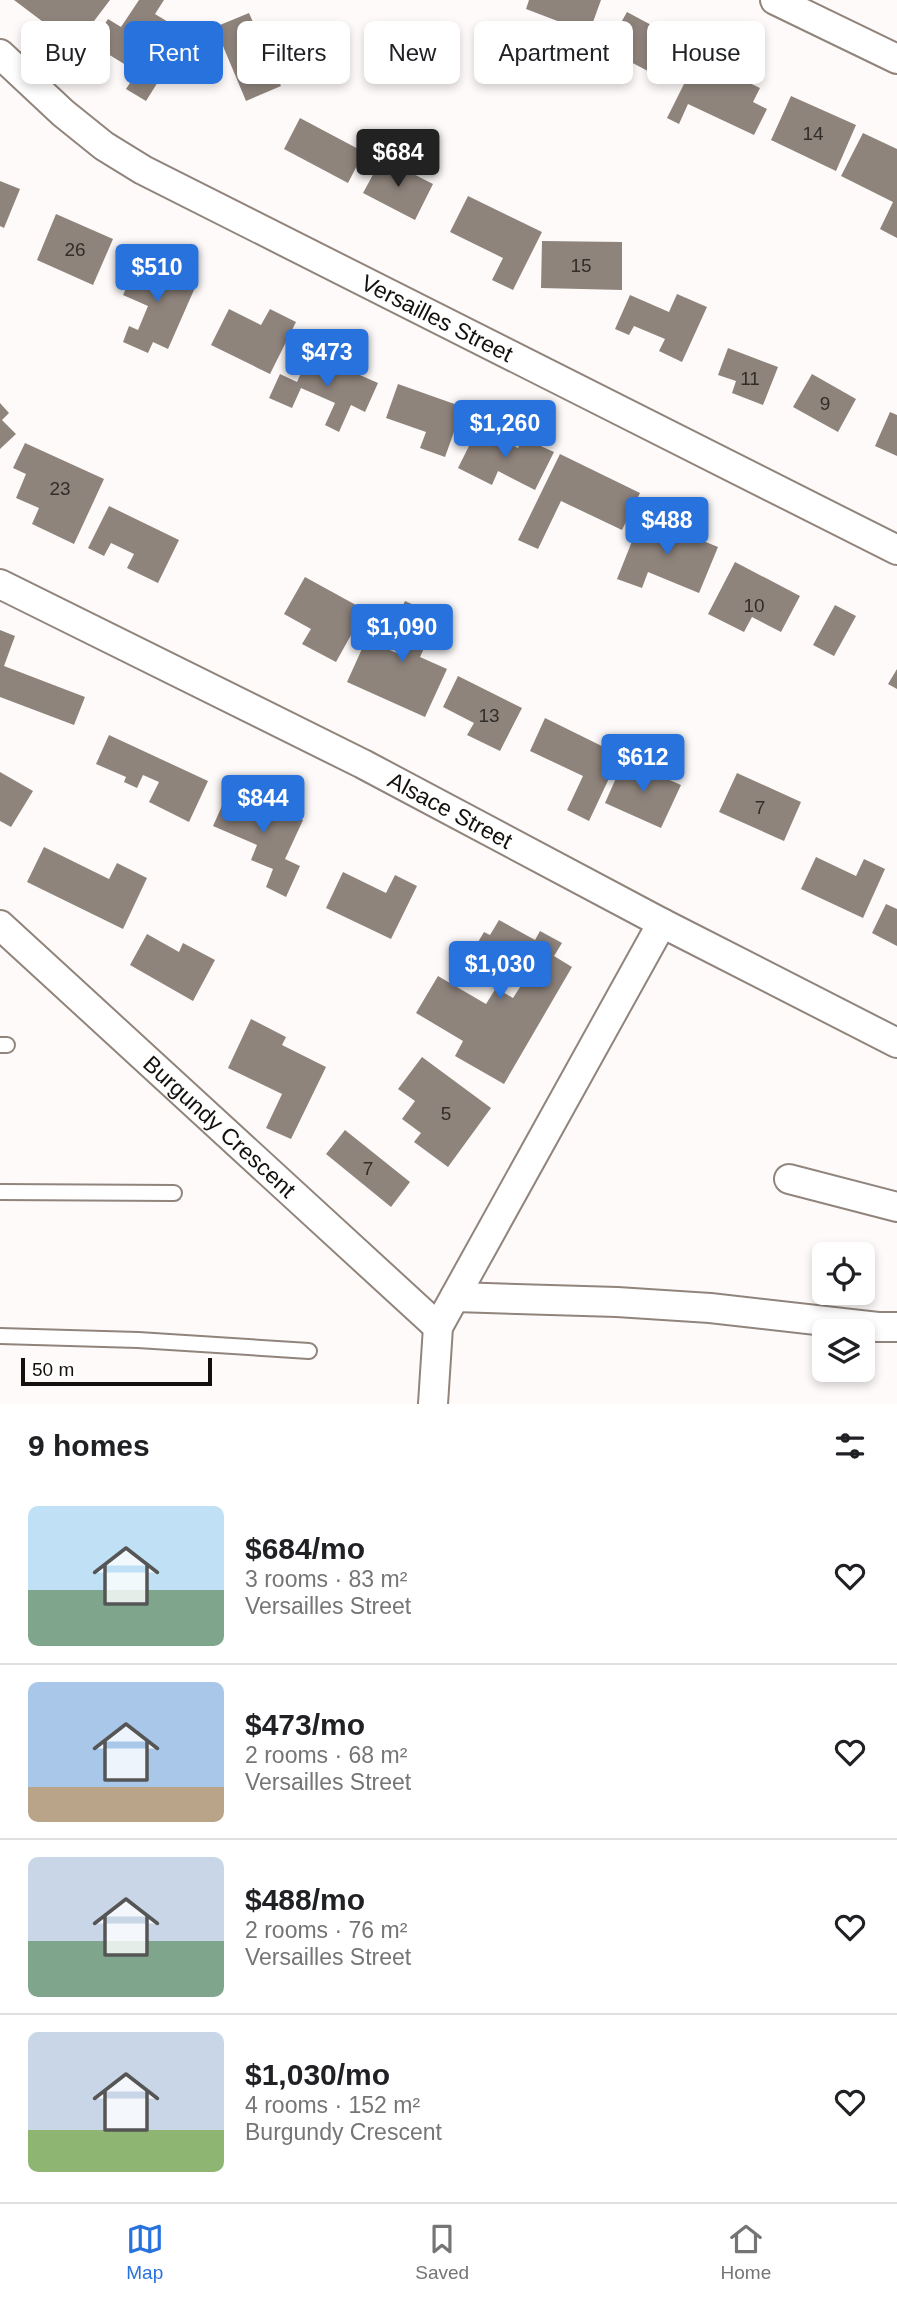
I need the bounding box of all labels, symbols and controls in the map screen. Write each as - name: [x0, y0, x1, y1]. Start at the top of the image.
- chip: Buy: [21, 21, 110, 84]
- chip: Rent: [124, 21, 223, 84]
- chip: Filters: [237, 21, 350, 84]
- chip: New: [364, 21, 460, 84]
- chip: Apartment: [474, 21, 633, 84]
- chip: House: [647, 21, 765, 84]
- house number: 14: [802, 123, 824, 144]
- pin: $684: [357, 130, 439, 189]
- text: $684: [372, 139, 424, 165]
- house number: 26: [64, 239, 86, 260]
- pin: $510: [116, 244, 198, 304]
- text: $510: [131, 254, 183, 280]
- house number: 15: [570, 255, 592, 276]
- street label: Versailles Street: [357, 269, 518, 367]
- pin: $473: [286, 330, 368, 389]
- text: $473: [301, 339, 353, 365]
- house number: 11: [740, 368, 760, 389]
- house number: 9: [820, 393, 830, 414]
- pin: $1,260: [448, 400, 562, 460]
- text: $1,260: [470, 410, 540, 436]
- house number: 23: [49, 478, 71, 499]
- pin: $488: [626, 498, 708, 557]
- text: $488: [641, 507, 693, 533]
- house number: 10: [743, 595, 765, 616]
- pin: $1,090: [345, 604, 459, 664]
- text: $1,090: [367, 614, 437, 640]
- house number: 13: [478, 705, 500, 726]
- pin: $612: [602, 734, 684, 794]
- text: $612: [617, 744, 669, 770]
- street label: Alsace Street: [384, 767, 517, 854]
- pin: $844: [222, 776, 304, 835]
- text: $844: [237, 785, 289, 811]
- house number: 7: [755, 797, 765, 818]
- pin: $1,030: [443, 942, 557, 1001]
- text: $1,030: [465, 951, 535, 977]
- street label: Burgundy Crescent: [138, 1050, 301, 1203]
- house number: 5: [441, 1103, 451, 1124]
- house number: 7: [363, 1158, 373, 1179]
- map controls: [812, 1242, 875, 1382]
- button: locate: [812, 1242, 875, 1305]
- button: layers: [812, 1319, 875, 1382]
- scale bar: [21, 1355, 212, 1387]
- text: 50 m: [32, 1359, 74, 1380]
- icon: filters: [831, 1427, 869, 1465]
- text: 9 homes: [28, 1429, 150, 1462]
- text: $684/mo: [245, 1532, 365, 1565]
- icon: home: [84, 1534, 168, 1618]
- icon: heart: [831, 1557, 869, 1595]
- text: 3 rooms · 83 m²: [245, 1566, 407, 1592]
- text: Versailles Street: [245, 1593, 411, 1619]
- text: $473/mo: [245, 1708, 365, 1741]
- icon: home: [84, 1710, 168, 1794]
- icon: heart: [831, 1733, 869, 1771]
- text: 2 rooms · 68 m²: [245, 1742, 407, 1768]
- text: Versailles Street: [245, 1769, 411, 1795]
- text: $488/mo: [245, 1883, 365, 1916]
- icon: home: [84, 1885, 168, 1969]
- icon: heart: [831, 1908, 869, 1946]
- text: 2 rooms · 76 m²: [245, 1917, 407, 1943]
- text: Versailles Street: [245, 1944, 411, 1970]
- text: $1,030/mo: [245, 2058, 390, 2091]
- icon: home: [84, 2060, 168, 2144]
- icon: heart: [831, 2083, 869, 2121]
- text: 4 rooms · 152 m²: [245, 2092, 420, 2118]
- text: Burgundy Crescent: [245, 2119, 442, 2145]
- tab: Map: [126, 2220, 164, 2284]
- tab: Saved: [415, 2220, 469, 2284]
- tab: Home: [721, 2220, 771, 2284]

